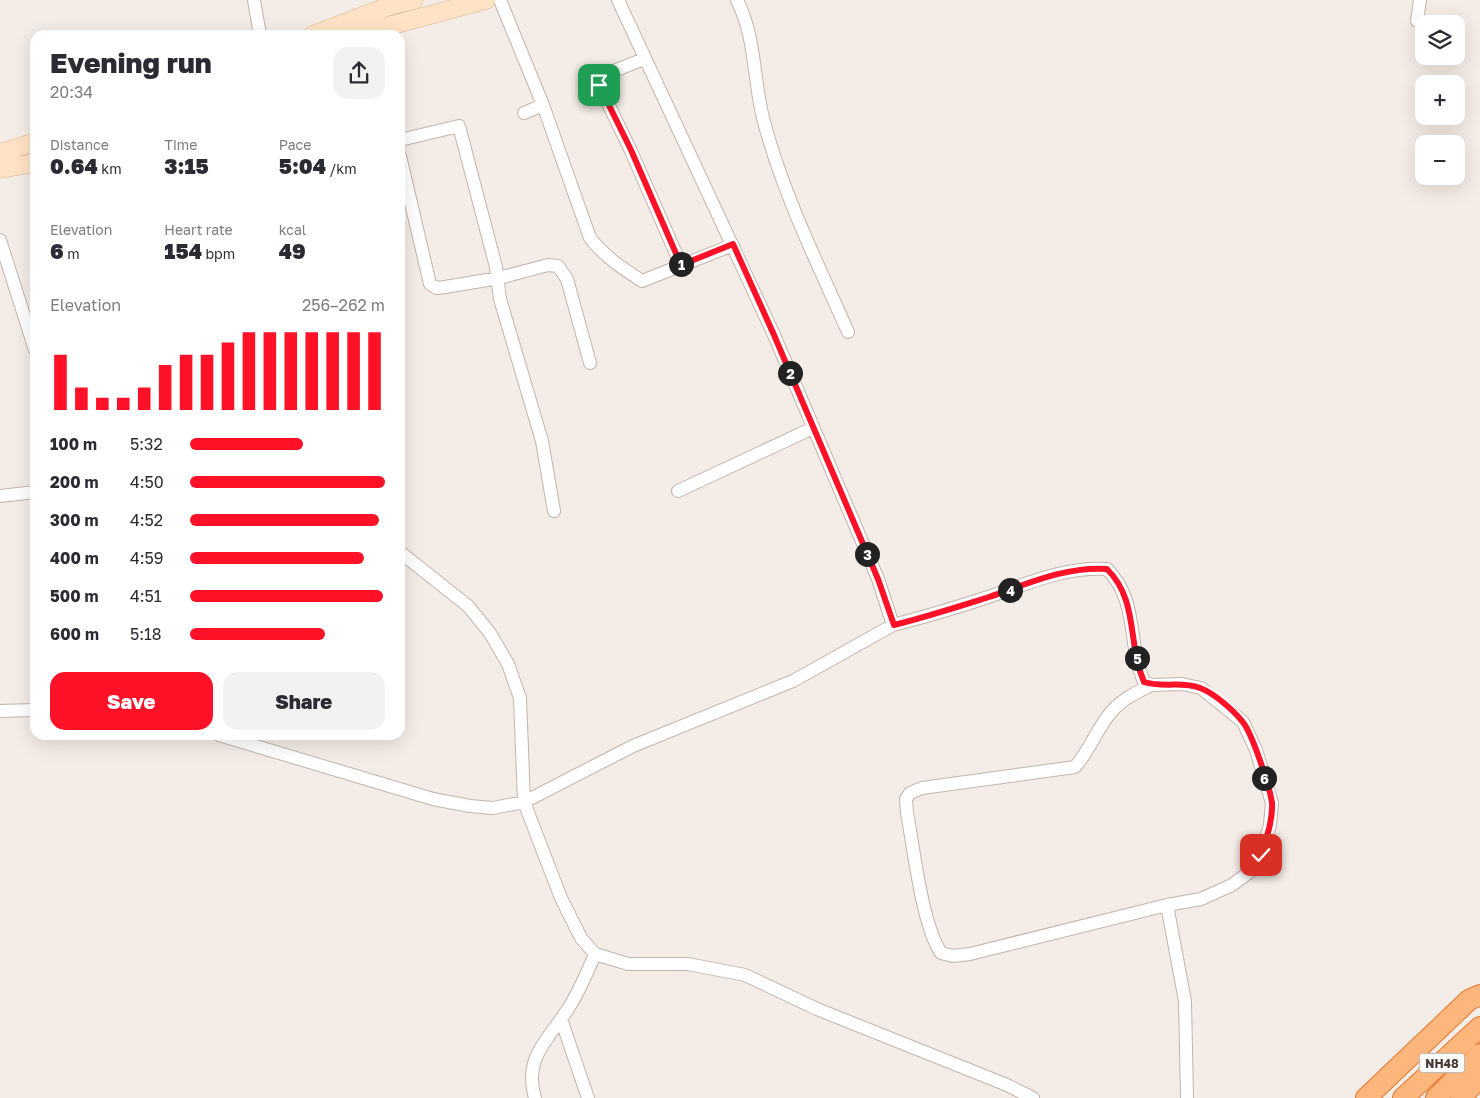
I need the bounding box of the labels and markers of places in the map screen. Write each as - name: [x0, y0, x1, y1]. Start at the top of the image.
- pin: [578, 64, 620, 106]
- pin: 1: [668, 252, 694, 276]
- pin: 2: [778, 360, 802, 386]
- pin: 3: [854, 542, 880, 566]
- pin: 4: [998, 578, 1022, 602]
- pin: 5: [1124, 646, 1150, 670]
- pin: 6: [1252, 766, 1276, 790]
- pin: [1240, 834, 1282, 876]

